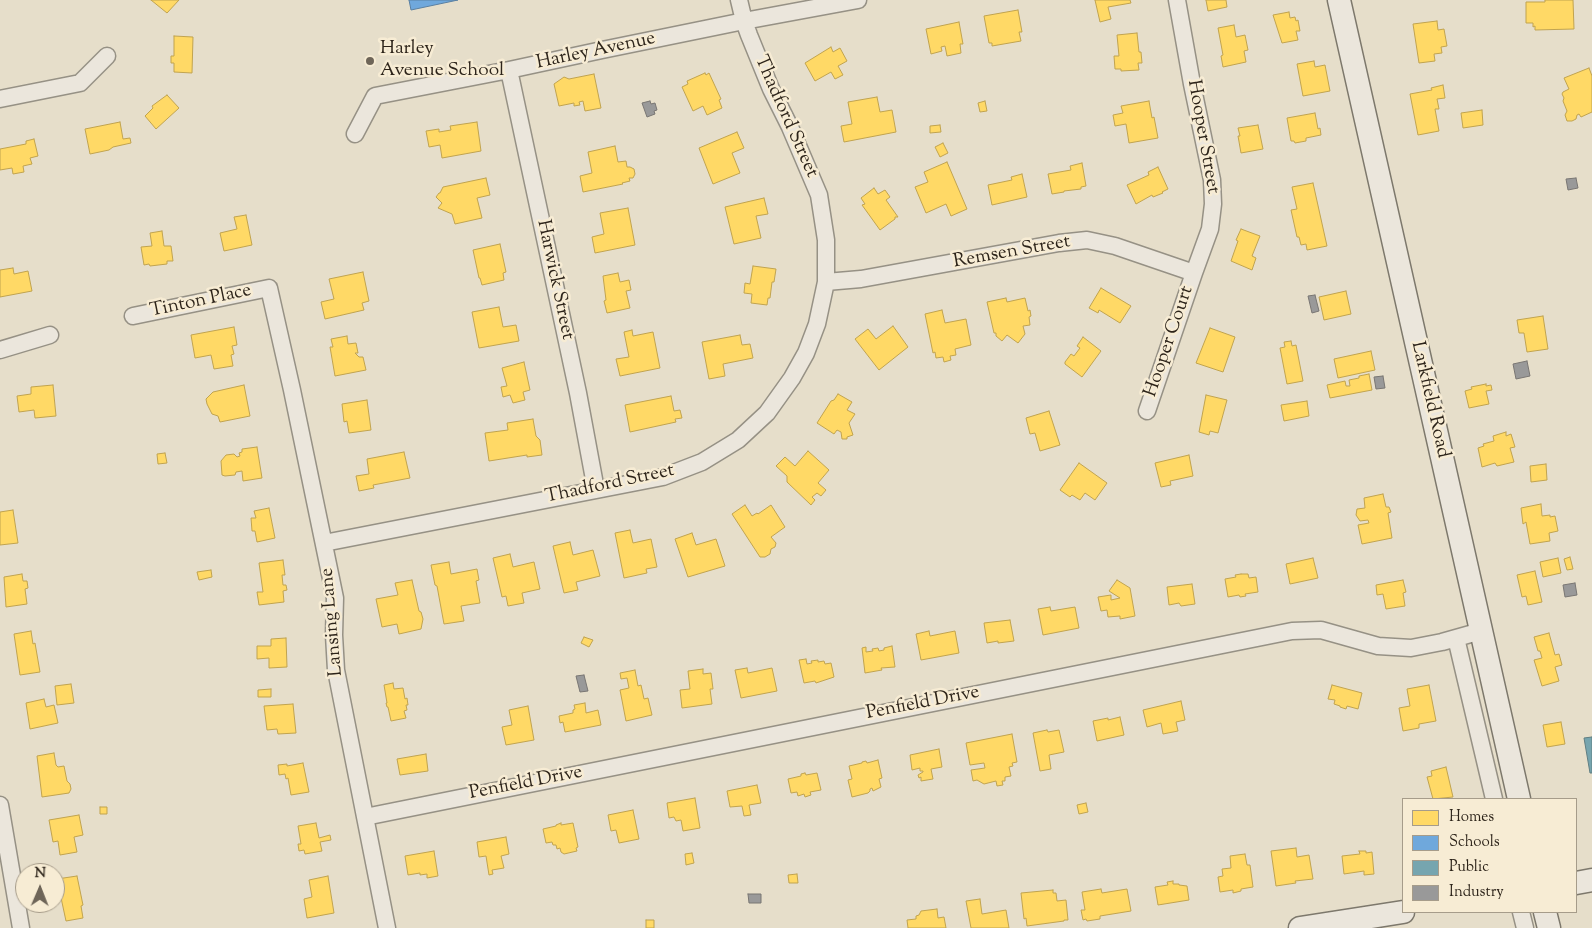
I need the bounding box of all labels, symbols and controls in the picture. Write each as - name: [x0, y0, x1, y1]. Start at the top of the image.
- street label: Harley Avenue: [534, 28, 658, 76]
- place label: Harley Avenue School: [380, 39, 504, 83]
- street label: Thadford Street: [748, 52, 822, 182]
- marker: Harley Avenue School: [364, 55, 376, 67]
- street label: Hooper Street: [1181, 78, 1223, 196]
- street label: Harwick Street: [530, 218, 578, 342]
- street label: Remsen Street: [952, 232, 1072, 274]
- street label: Tinton Place: [148, 280, 254, 324]
- street label: Hooper Court: [1140, 283, 1200, 401]
- street label: Larkfield Road: [1405, 339, 1453, 461]
- street label: Thadford Street: [543, 460, 677, 510]
- street label: Lansing Lane: [317, 567, 349, 677]
- street label: Penfield Drive: [865, 682, 981, 726]
- street label: Penfield Drive: [468, 762, 584, 806]
- legend: [1402, 798, 1577, 913]
- text: Homes: [1449, 807, 1494, 828]
- text: Schools: [1449, 832, 1500, 853]
- text: Public: [1449, 857, 1489, 878]
- north arrow: [15, 863, 65, 913]
- text: N: [34, 864, 46, 884]
- text: Industry: [1449, 882, 1504, 903]

